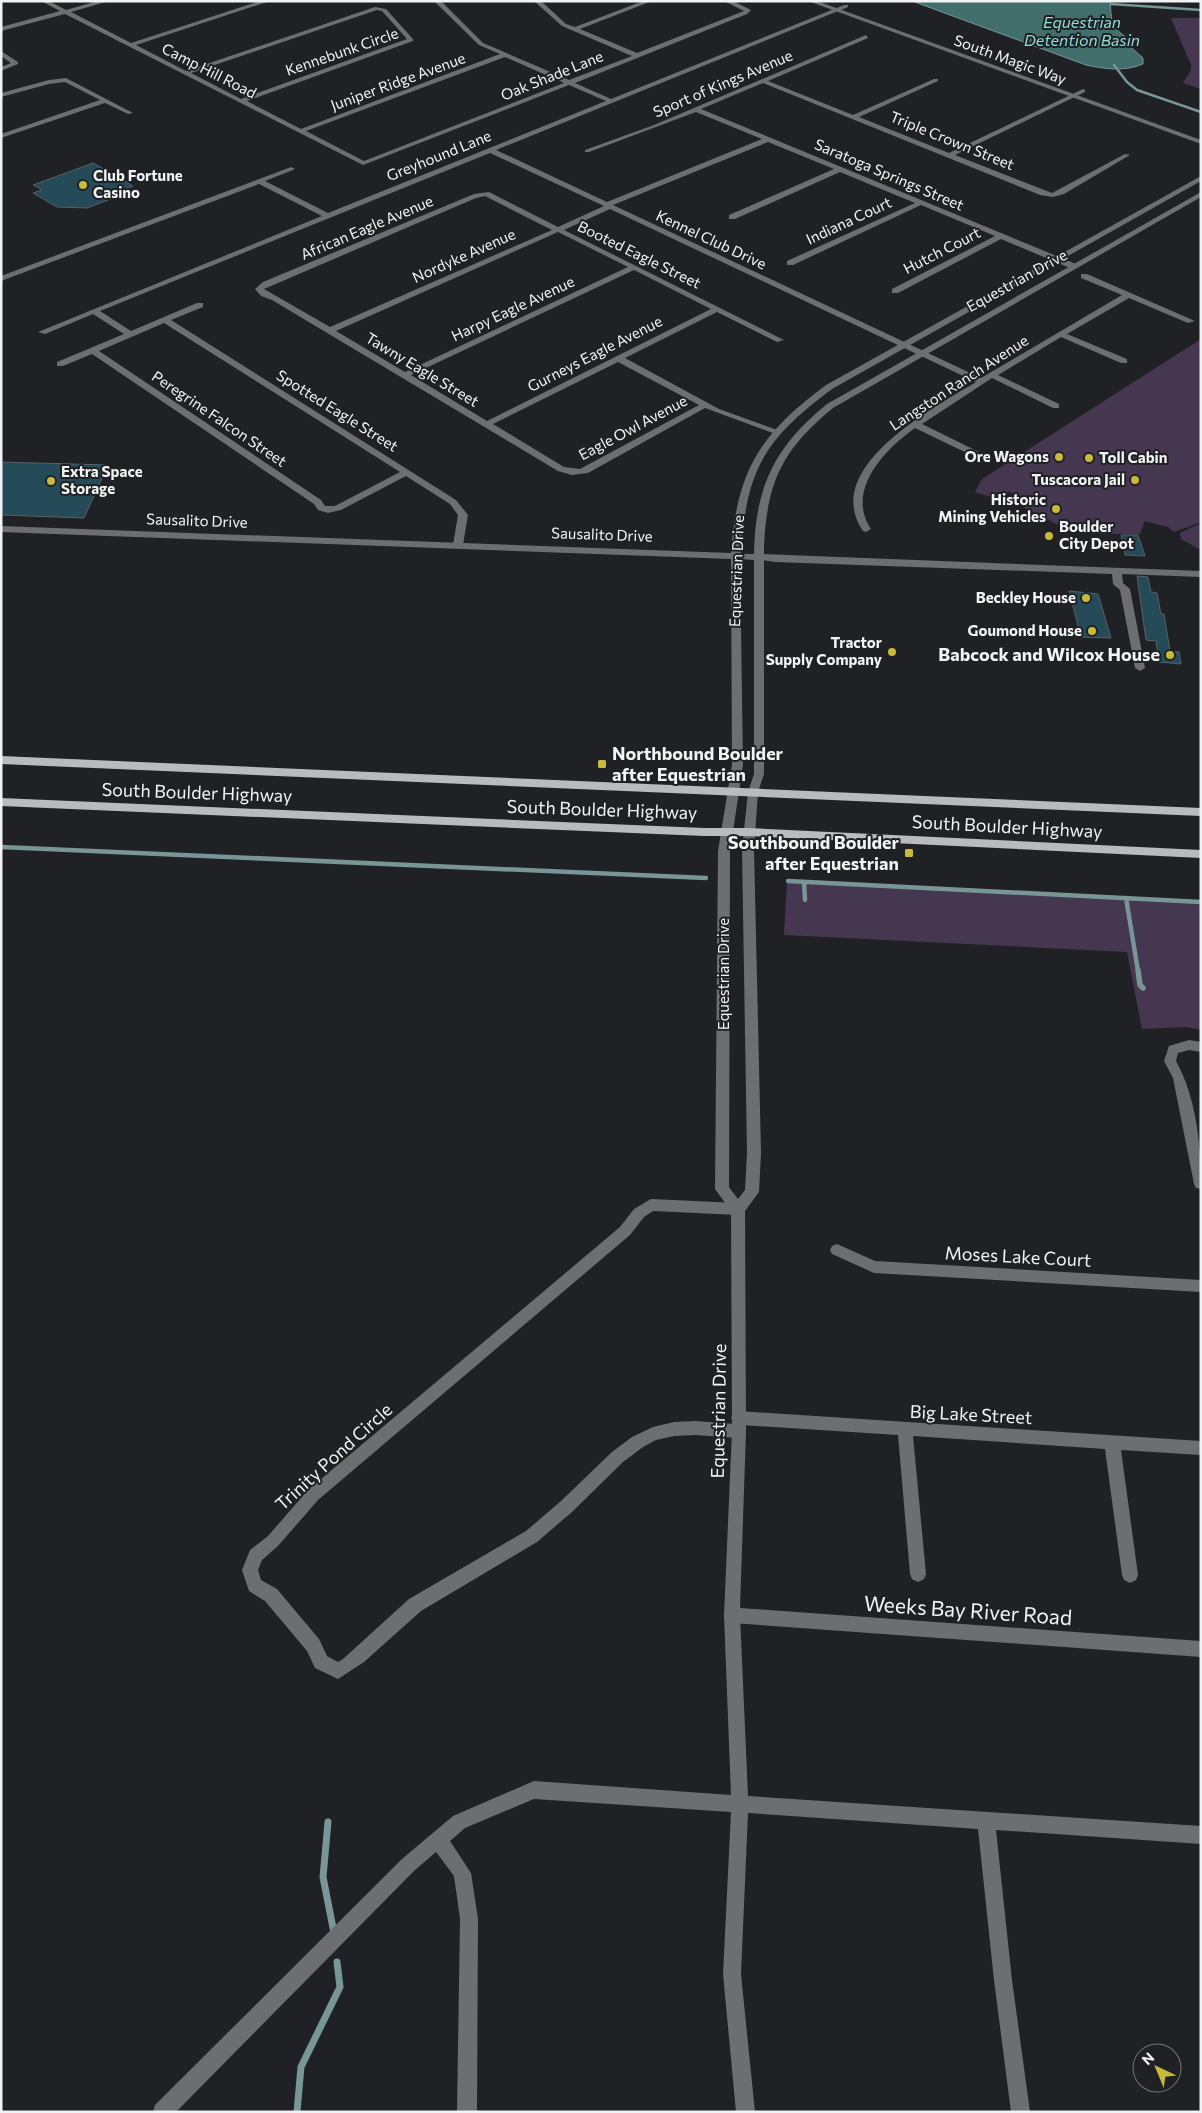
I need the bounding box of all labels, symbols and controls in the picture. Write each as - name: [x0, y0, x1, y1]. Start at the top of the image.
- water label: Equestrian Detention Basin: [1024, 12, 1140, 49]
- street label: Kennebunk Circle: [283, 23, 401, 79]
- street label: South Magic Way: [952, 30, 1069, 88]
- street label: Camp Hill Road: [159, 39, 260, 102]
- street label: Oak Shade Lane: [498, 46, 605, 104]
- street label: Sport of Kings Avenue: [650, 46, 795, 121]
- street label: Juniper Ridge Avenue: [328, 48, 468, 114]
- street label: Triple Crown Street: [888, 107, 1017, 173]
- street label: Greyhound Lane: [384, 126, 494, 184]
- street label: Saratoga Springs Street: [812, 134, 967, 214]
- place label: Club Fortune Casino: [93, 166, 183, 201]
- marker: Club Fortune Casino: [77, 179, 89, 191]
- street label: African Eagle Avenue: [298, 191, 436, 263]
- street label: Indiana Court: [803, 192, 894, 248]
- street label: Kennel Club Drive: [653, 206, 770, 273]
- street label: Booted Eagle Street: [575, 216, 704, 292]
- street label: Hutch Court: [900, 223, 983, 277]
- street label: Nordyke Avenue: [409, 224, 518, 286]
- street label: Equestrian Drive: [963, 245, 1070, 315]
- street label: Harpy Eagle Avenue: [448, 272, 577, 345]
- street label: Gurneys Eagle Avenue: [524, 311, 665, 395]
- street label: Tawny Eagle Street: [363, 328, 482, 410]
- street label: Langston Ranch Avenue: [886, 331, 1031, 434]
- street label: Spotted Eagle Street: [273, 365, 402, 455]
- street label: Peregrine Falcon Street: [149, 366, 290, 470]
- street label: Eagle Owl Avenue: [575, 391, 690, 463]
- place label: Ore Wagons: [965, 447, 1049, 465]
- place label: Toll Cabin: [1099, 448, 1167, 466]
- marker: Ore Wagons: [1053, 451, 1065, 463]
- marker: Toll Cabin: [1083, 452, 1095, 464]
- place label: Extra Space Storage: [61, 462, 143, 497]
- place label: Tuscacora Jail: [1032, 470, 1125, 488]
- marker: Tuscacora Jail: [1129, 474, 1141, 486]
- marker: Extra Space Storage: [45, 475, 57, 487]
- place label: Historic Mining Vehicles: [938, 490, 1046, 525]
- marker: Historic Mining Vehicles: [1050, 503, 1062, 515]
- street label: Sausalito Drive: [146, 509, 248, 531]
- street label: Equestrian Drive: [725, 514, 747, 627]
- place label: Boulder City Depot: [1059, 517, 1134, 552]
- street label: Sausalito Drive: [551, 523, 653, 545]
- marker: Boulder City Depot: [1043, 530, 1055, 542]
- place label: Beckley House: [976, 588, 1076, 606]
- marker: Beckley House: [1080, 592, 1092, 604]
- place label: Goumond House: [968, 621, 1082, 639]
- marker: Goumond House: [1086, 625, 1098, 637]
- place label: Tractor Supply Company: [766, 633, 883, 668]
- place label: Babcock and Wilcox House: [938, 643, 1160, 665]
- marker: Tractor Supply Company: [886, 646, 898, 658]
- marker: Babcock and Wilcox House: [1164, 649, 1176, 661]
- place label: Northbound Boulder after Equestrian: [612, 742, 784, 785]
- marker: Northbound Boulder after Equestrian: [596, 758, 608, 770]
- street label: South Boulder Highway: [101, 778, 293, 806]
- street label: South Boulder Highway: [506, 795, 698, 823]
- street label: South Boulder Highway: [911, 810, 1103, 842]
- place label: Southbound Boulder after Equestrian: [728, 831, 900, 874]
- marker: Southbound Boulder after Equestrian: [903, 847, 915, 859]
- street label: Equestrian Drive: [714, 918, 732, 1030]
- street label: Moses Lake Court: [944, 1241, 1092, 1271]
- street label: Equestrian Drive: [706, 1343, 730, 1479]
- street label: Trinity Pond Circle: [270, 1398, 396, 1514]
- street label: Big Lake Street: [909, 1400, 1033, 1428]
- street label: Weeks Bay River Road: [863, 1590, 1073, 1629]
- north arrow: [1132, 2043, 1182, 2093]
- text: N: [1138, 2049, 1157, 2068]

